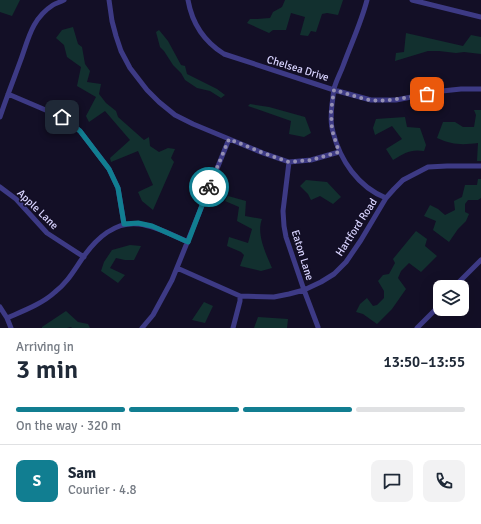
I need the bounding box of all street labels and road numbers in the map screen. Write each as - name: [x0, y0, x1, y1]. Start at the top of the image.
- street label: Chelsea Drive: [265, 53, 330, 84]
- street label: Apple Lane: [14, 187, 61, 232]
- street label: Hartford Road: [333, 196, 380, 259]
- street label: Eaton Lane: [289, 228, 316, 282]

